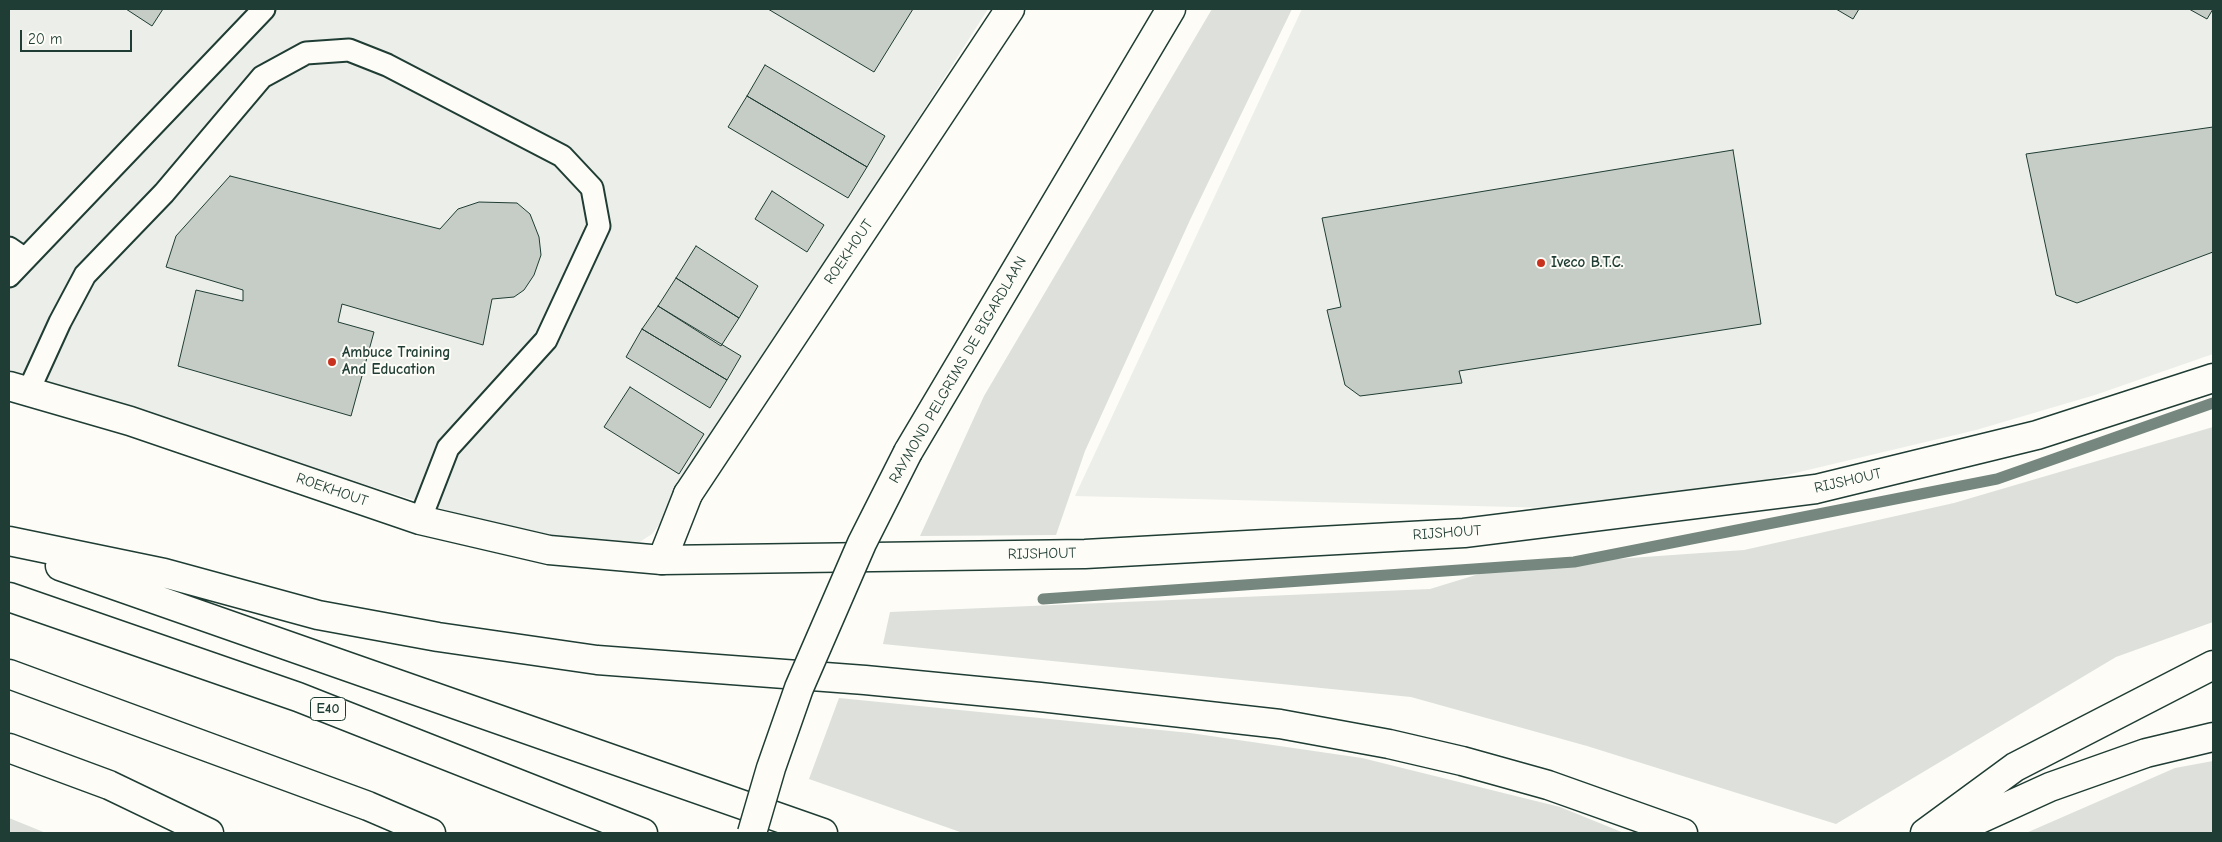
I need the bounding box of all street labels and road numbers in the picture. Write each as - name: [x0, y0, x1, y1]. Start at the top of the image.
- street label: ROEKHOUT: [821, 216, 877, 288]
- street label: RAYMOND PELGRIMS DE BIGARDLAAN: [885, 253, 1031, 487]
- street label: RIJSHOUT: [1813, 465, 1883, 497]
- street label: ROEKHOUT: [294, 469, 370, 511]
- street label: RIJSHOUT: [1412, 522, 1482, 544]
- street label: RIJSHOUT: [1008, 544, 1076, 564]
- road number: E40: [310, 698, 346, 721]

